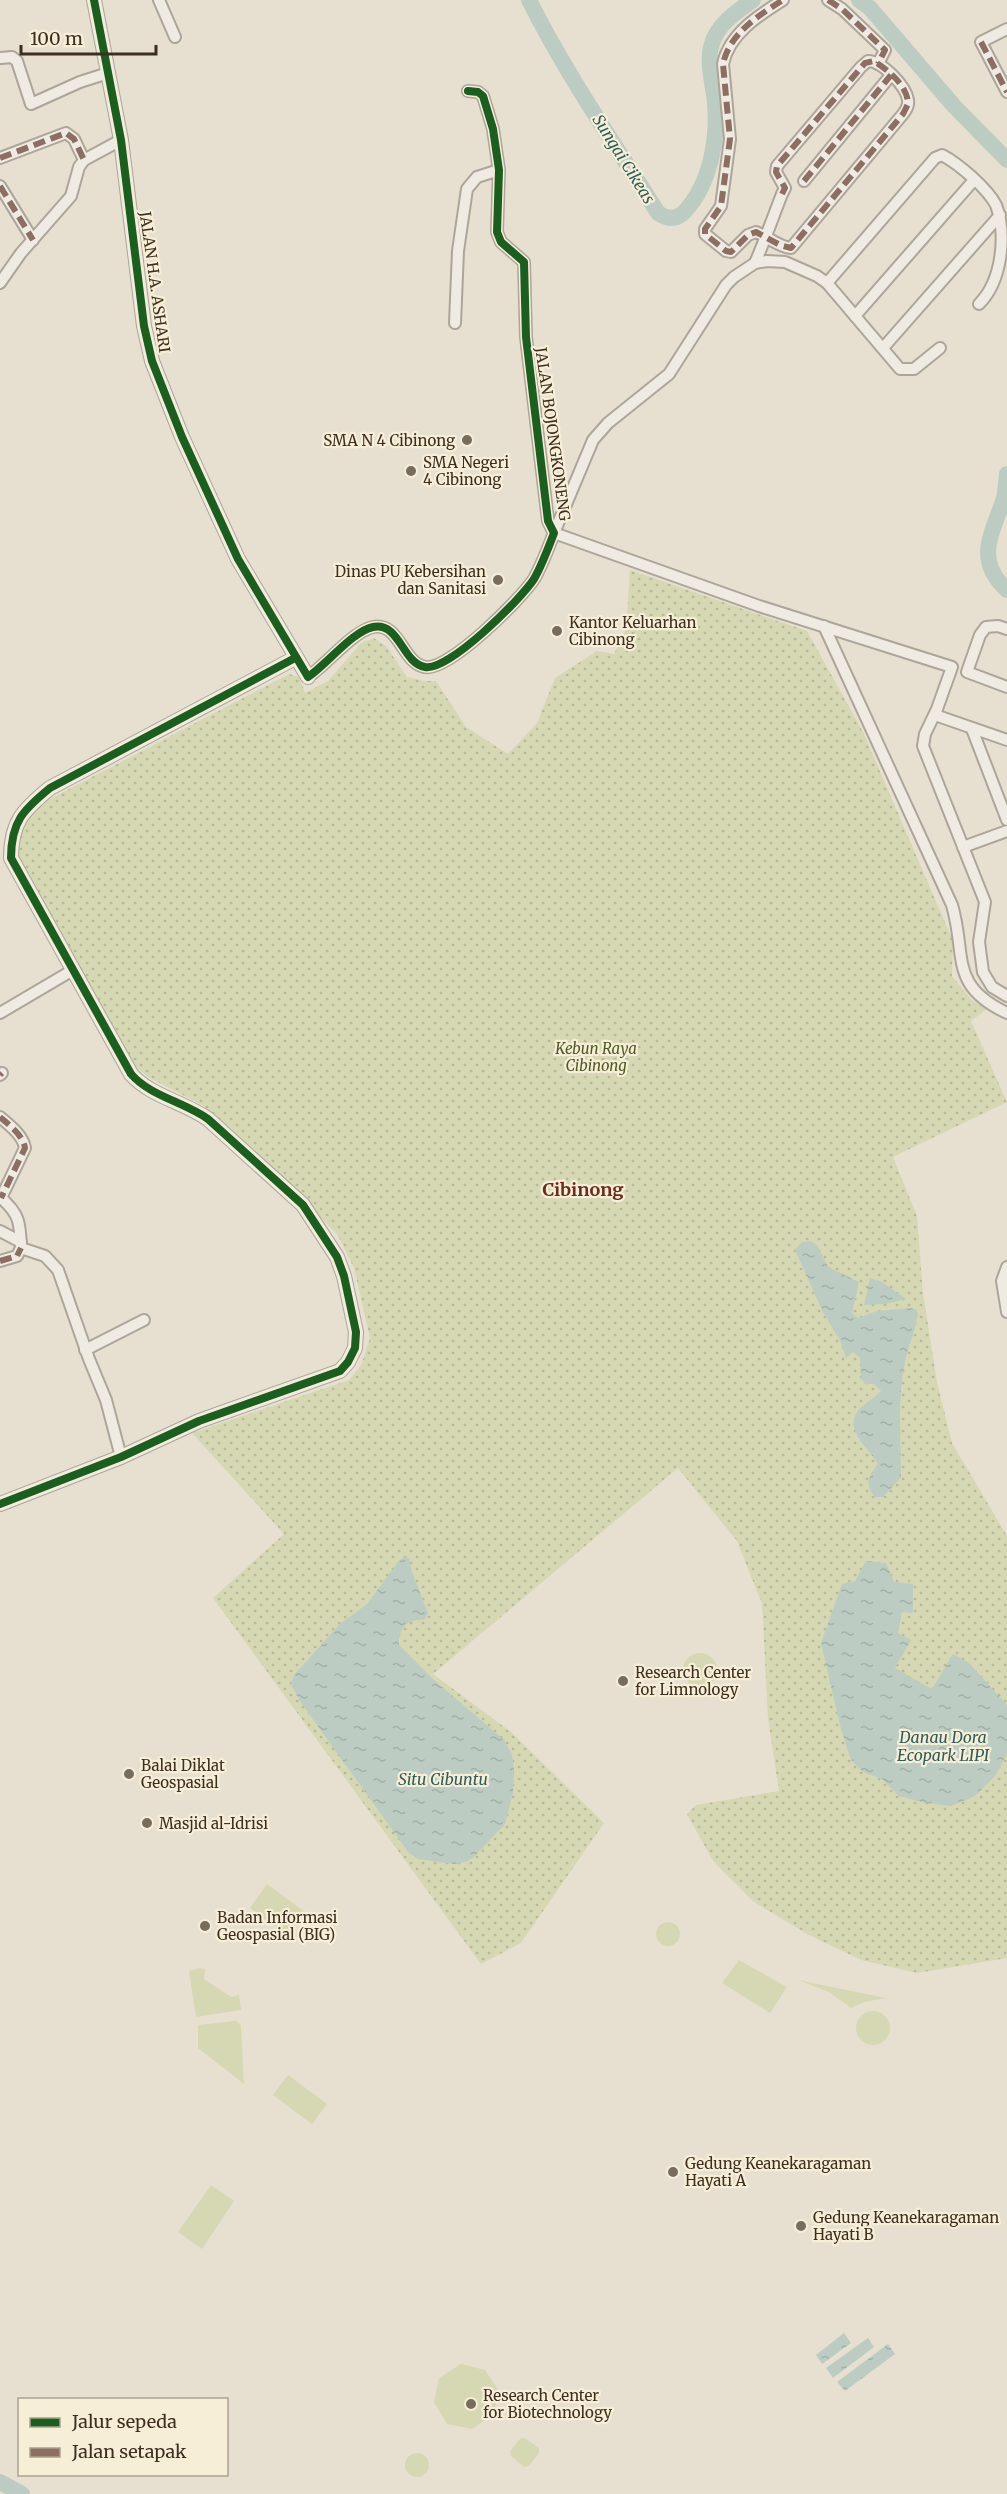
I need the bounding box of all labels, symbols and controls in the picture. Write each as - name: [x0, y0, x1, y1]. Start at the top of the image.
- scale bar: [21, 18, 156, 56]
- text: 100 m: [30, 27, 83, 50]
- water label: Sungai Cikeas: [589, 111, 659, 207]
- street label: JALAN H.A. ASHARI: [136, 209, 174, 354]
- street label: JALAN BOJONGKONENG: [531, 345, 575, 522]
- place label: SMA N 4 Cibinong: [323, 431, 455, 450]
- marker: SMA N 4 Cibinong: [460, 433, 474, 447]
- place label: SMA Negeri 4 Cibinong: [423, 453, 509, 489]
- marker: SMA Negeri 4 Cibinong: [404, 464, 418, 478]
- place label: Dinas PU Kebersihan dan Sanitasi: [335, 562, 486, 598]
- marker: Dinas PU Kebersihan dan Sanitasi: [491, 573, 505, 587]
- place label: Kantor Keluarhan Cibinong: [569, 613, 696, 649]
- marker: Kantor Keluarhan Cibinong: [550, 624, 564, 638]
- park label: Kebun Raya Cibinong: [554, 1039, 637, 1075]
- district label: Cibinong: [542, 1178, 624, 1201]
- place label: Research Center for Limnology: [635, 1663, 751, 1699]
- marker: Research Center for Limnology: [616, 1674, 630, 1688]
- water label: Danau Dora Ecopark LIPI: [897, 1727, 990, 1765]
- place label: Balai Diklat Geospasial: [141, 1756, 225, 1792]
- marker: Balai Diklat Geospasial: [122, 1767, 136, 1781]
- water label: Situ Cibuntu: [398, 1769, 488, 1789]
- place label: Masjid al-Idrisi: [159, 1814, 268, 1833]
- marker: Masjid al-Idrisi: [140, 1816, 154, 1830]
- place label: Badan Informasi Geospasial (BIG): [217, 1908, 338, 1944]
- marker: Badan Informasi Geospasial (BIG): [198, 1919, 212, 1933]
- place label: Gedung Keanekaragaman Hayati A: [685, 2154, 871, 2190]
- marker: Gedung Keanekaragaman Hayati A: [666, 2165, 680, 2179]
- place label: Gedung Keanekaragaman Hayati B: [813, 2208, 999, 2244]
- marker: Gedung Keanekaragaman Hayati B: [794, 2219, 808, 2233]
- place label: Research Center for Biotechnology: [483, 2386, 612, 2422]
- marker: Research Center for Biotechnology: [464, 2397, 478, 2411]
- legend: [18, 2398, 228, 2476]
- text: Jalur sepeda: [71, 2410, 177, 2433]
- text: Jalan setapak: [71, 2440, 187, 2463]

